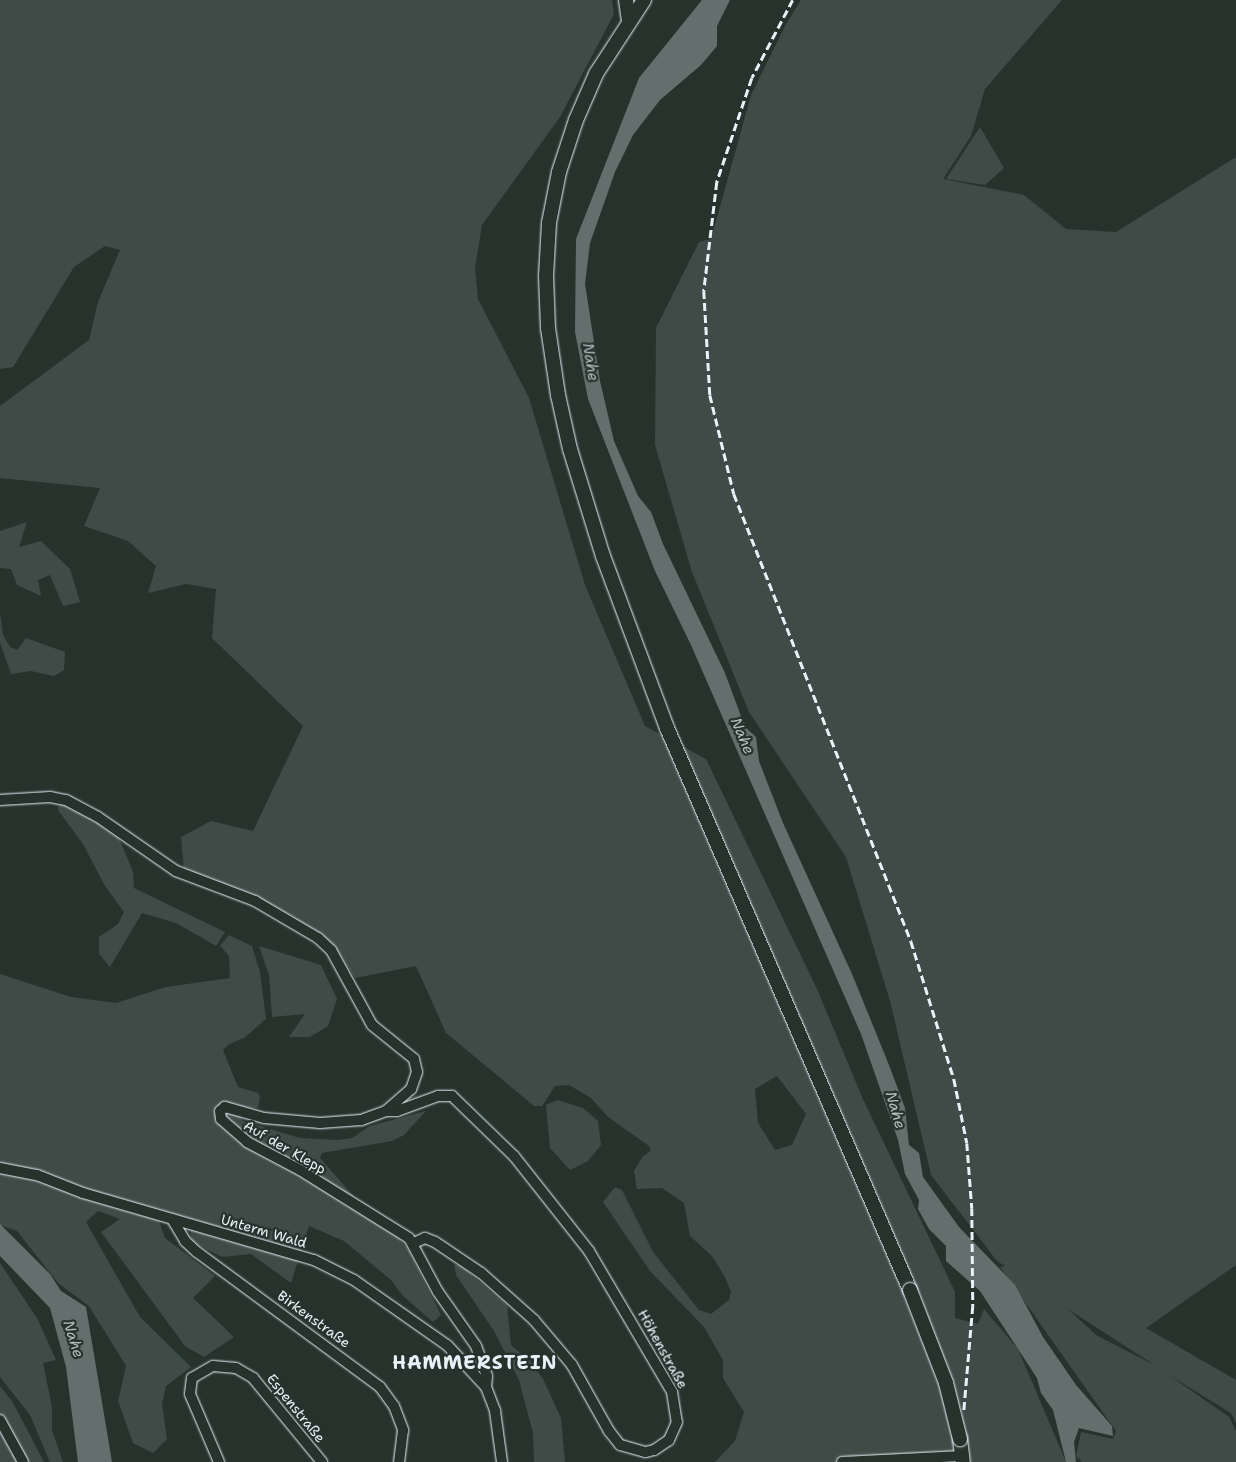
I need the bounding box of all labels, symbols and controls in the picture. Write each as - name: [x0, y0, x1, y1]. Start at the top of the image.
- water label: Nahe: [578, 342, 602, 382]
- water label: Nahe: [726, 715, 758, 757]
- water label: Nahe: [881, 1089, 909, 1131]
- street label: Auf der Klepp: [241, 1117, 329, 1177]
- street label: Unterm Wald: [219, 1211, 309, 1251]
- street label: Birkenstraße: [274, 1287, 354, 1351]
- street label: Höhenstraße: [634, 1307, 692, 1391]
- water label: Nahe: [59, 1318, 87, 1360]
- district label: HAMMERSTEIN: [391, 1352, 559, 1374]
- street label: Espenstraße: [263, 1370, 329, 1446]

